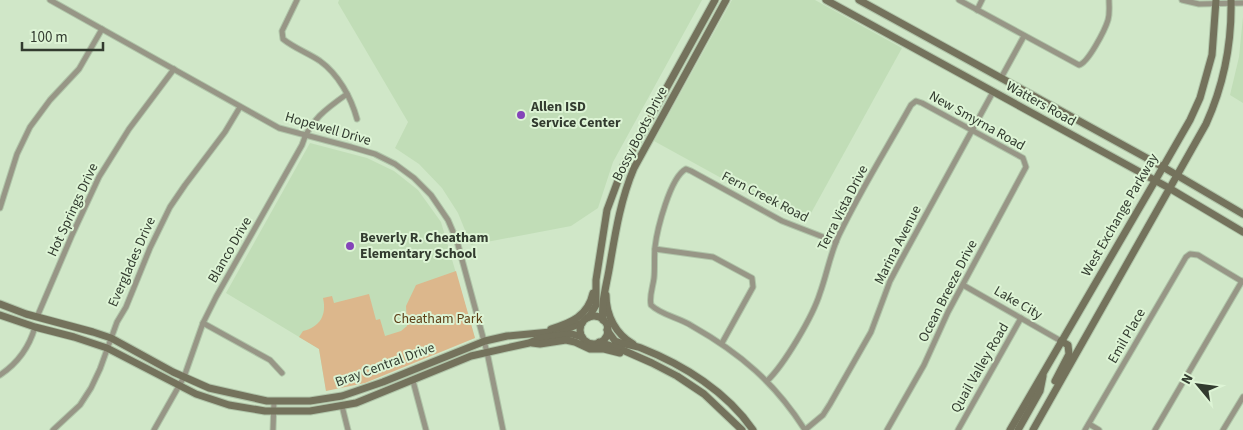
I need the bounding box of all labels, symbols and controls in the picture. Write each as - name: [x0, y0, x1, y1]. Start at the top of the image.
- scale bar: [22, 20, 104, 52]
- text: 100 m: [30, 27, 68, 48]
- street label: Watters Road: [1002, 77, 1080, 131]
- street label: Bossy Boots Drive: [608, 83, 672, 185]
- street label: New Smyrna Road: [925, 86, 1029, 156]
- place label: Allen ISD Service Center: [530, 97, 621, 133]
- street label: Hopewell Drive: [283, 107, 373, 151]
- marker: Allen ISD Service Center: [515, 109, 527, 121]
- street label: West Exchange Parkway: [1077, 149, 1164, 280]
- street label: Hot Springs Drive: [43, 160, 103, 260]
- street label: Terra Vista Drive: [813, 162, 873, 254]
- street label: Fern Creek Road: [718, 166, 812, 228]
- street label: Marina Avenue: [870, 202, 927, 288]
- street label: Blanco Drive: [203, 213, 257, 287]
- street label: Everglades Drive: [103, 214, 161, 310]
- place label: Beverly R. Cheatham Elementary School: [360, 228, 488, 264]
- street label: Ocean Breeze Drive: [914, 236, 982, 346]
- marker: Beverly R. Cheatham Elementary School: [344, 240, 356, 252]
- street label: Lake City: [990, 281, 1046, 325]
- street label: Emil Place: [1103, 305, 1151, 367]
- park label: Cheatham Park: [393, 309, 483, 329]
- street label: Quail Valley Road: [946, 319, 1014, 417]
- street label: Bray Central Drive: [332, 338, 438, 392]
- north arrow: [1173, 360, 1223, 410]
- text: N: [1177, 370, 1199, 388]

